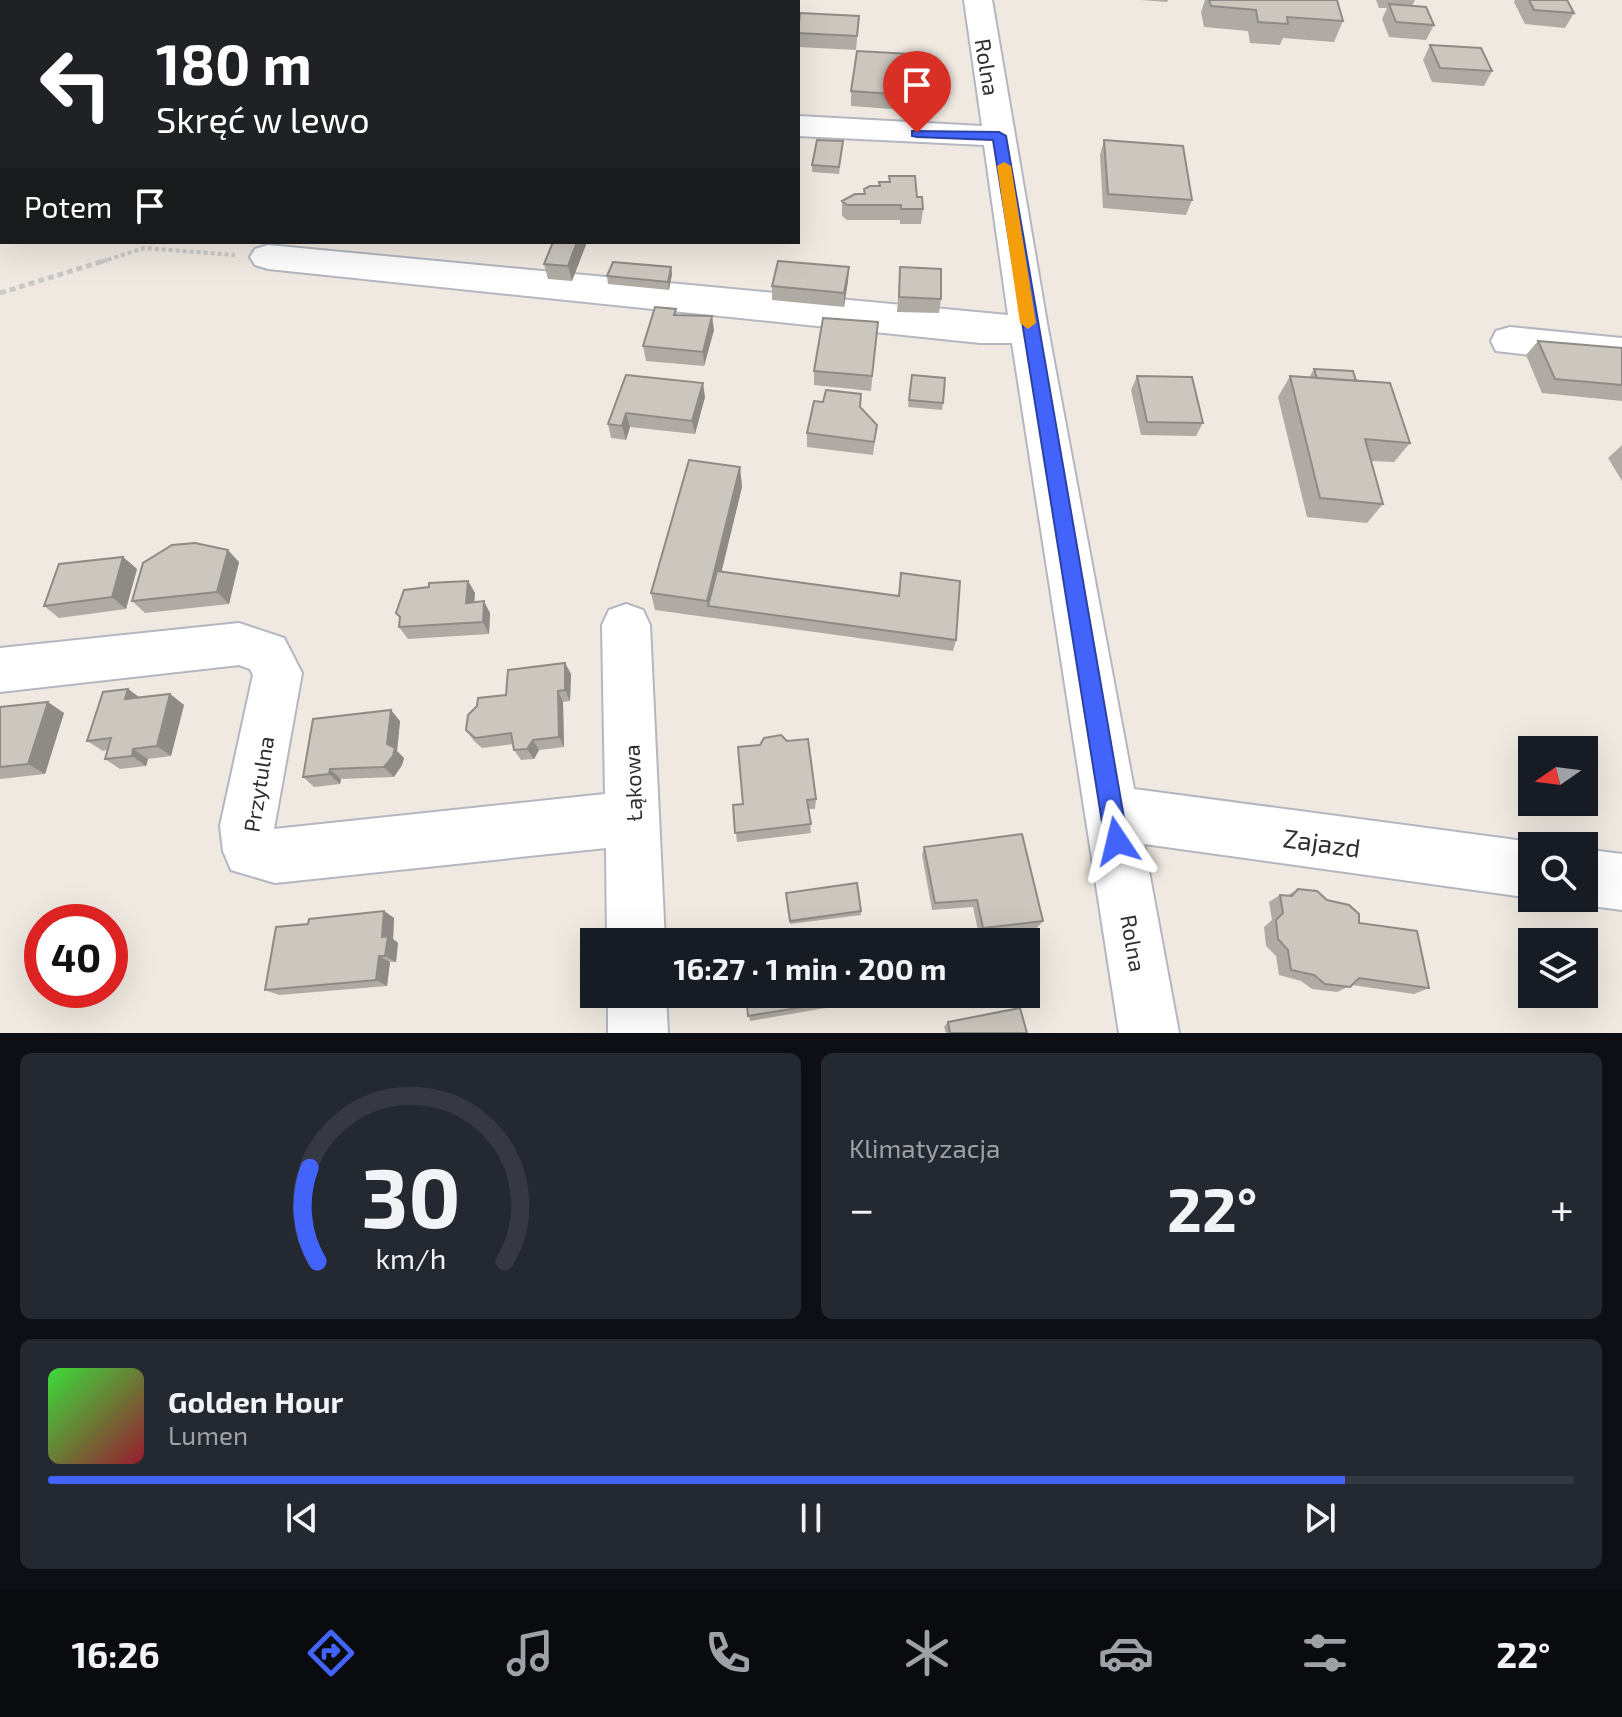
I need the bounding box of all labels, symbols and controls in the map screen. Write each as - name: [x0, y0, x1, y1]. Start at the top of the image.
- text: 180 m: [156, 29, 312, 96]
- icon: left: [24, 32, 128, 136]
- street label: Rolna: [971, 37, 1005, 97]
- pin: [883, 51, 951, 133]
- icon: arrive: [895, 63, 939, 107]
- text: Skręć w lewo: [156, 97, 370, 140]
- icon: arrive: [128, 184, 172, 228]
- text: Potem: [24, 188, 112, 224]
- street label: Przytulna: [238, 734, 278, 834]
- north arrow: [1518, 736, 1598, 816]
- map controls: [1518, 736, 1598, 1008]
- street label: Łąkowa: [618, 744, 646, 822]
- position arrow: [1075, 799, 1159, 883]
- street label: Zajazd: [1281, 821, 1363, 863]
- button: search: [1518, 832, 1598, 912]
- speed limit sign: 40: [24, 904, 128, 1008]
- street label: Rolna: [1116, 912, 1152, 974]
- button: layers: [1518, 928, 1598, 1008]
- text: 16:27 · 1 min · 200 m: [674, 950, 947, 986]
- text: Klimatyzacja: [849, 1132, 1000, 1163]
- text: 30: [361, 1145, 460, 1245]
- text: 22°: [1167, 1172, 1257, 1244]
- text: −: [849, 1181, 875, 1234]
- text: +: [1550, 1181, 1574, 1234]
- text: km/h: [375, 1240, 446, 1275]
- text: Golden Hour: [168, 1383, 343, 1419]
- text: Lumen: [168, 1419, 248, 1450]
- icon: previous: [280, 1496, 324, 1540]
- icon: pause: [789, 1496, 833, 1540]
- icon: next: [1298, 1496, 1342, 1540]
- icon: directions: [303, 1625, 359, 1681]
- icon: music: [502, 1625, 558, 1681]
- icon: phone: [700, 1625, 756, 1681]
- icon: climate: [899, 1625, 955, 1681]
- icon: car: [1098, 1625, 1154, 1681]
- icon: filters: [1297, 1625, 1353, 1681]
- text: 16:26: [71, 1632, 160, 1675]
- text: 22°: [1496, 1632, 1550, 1675]

